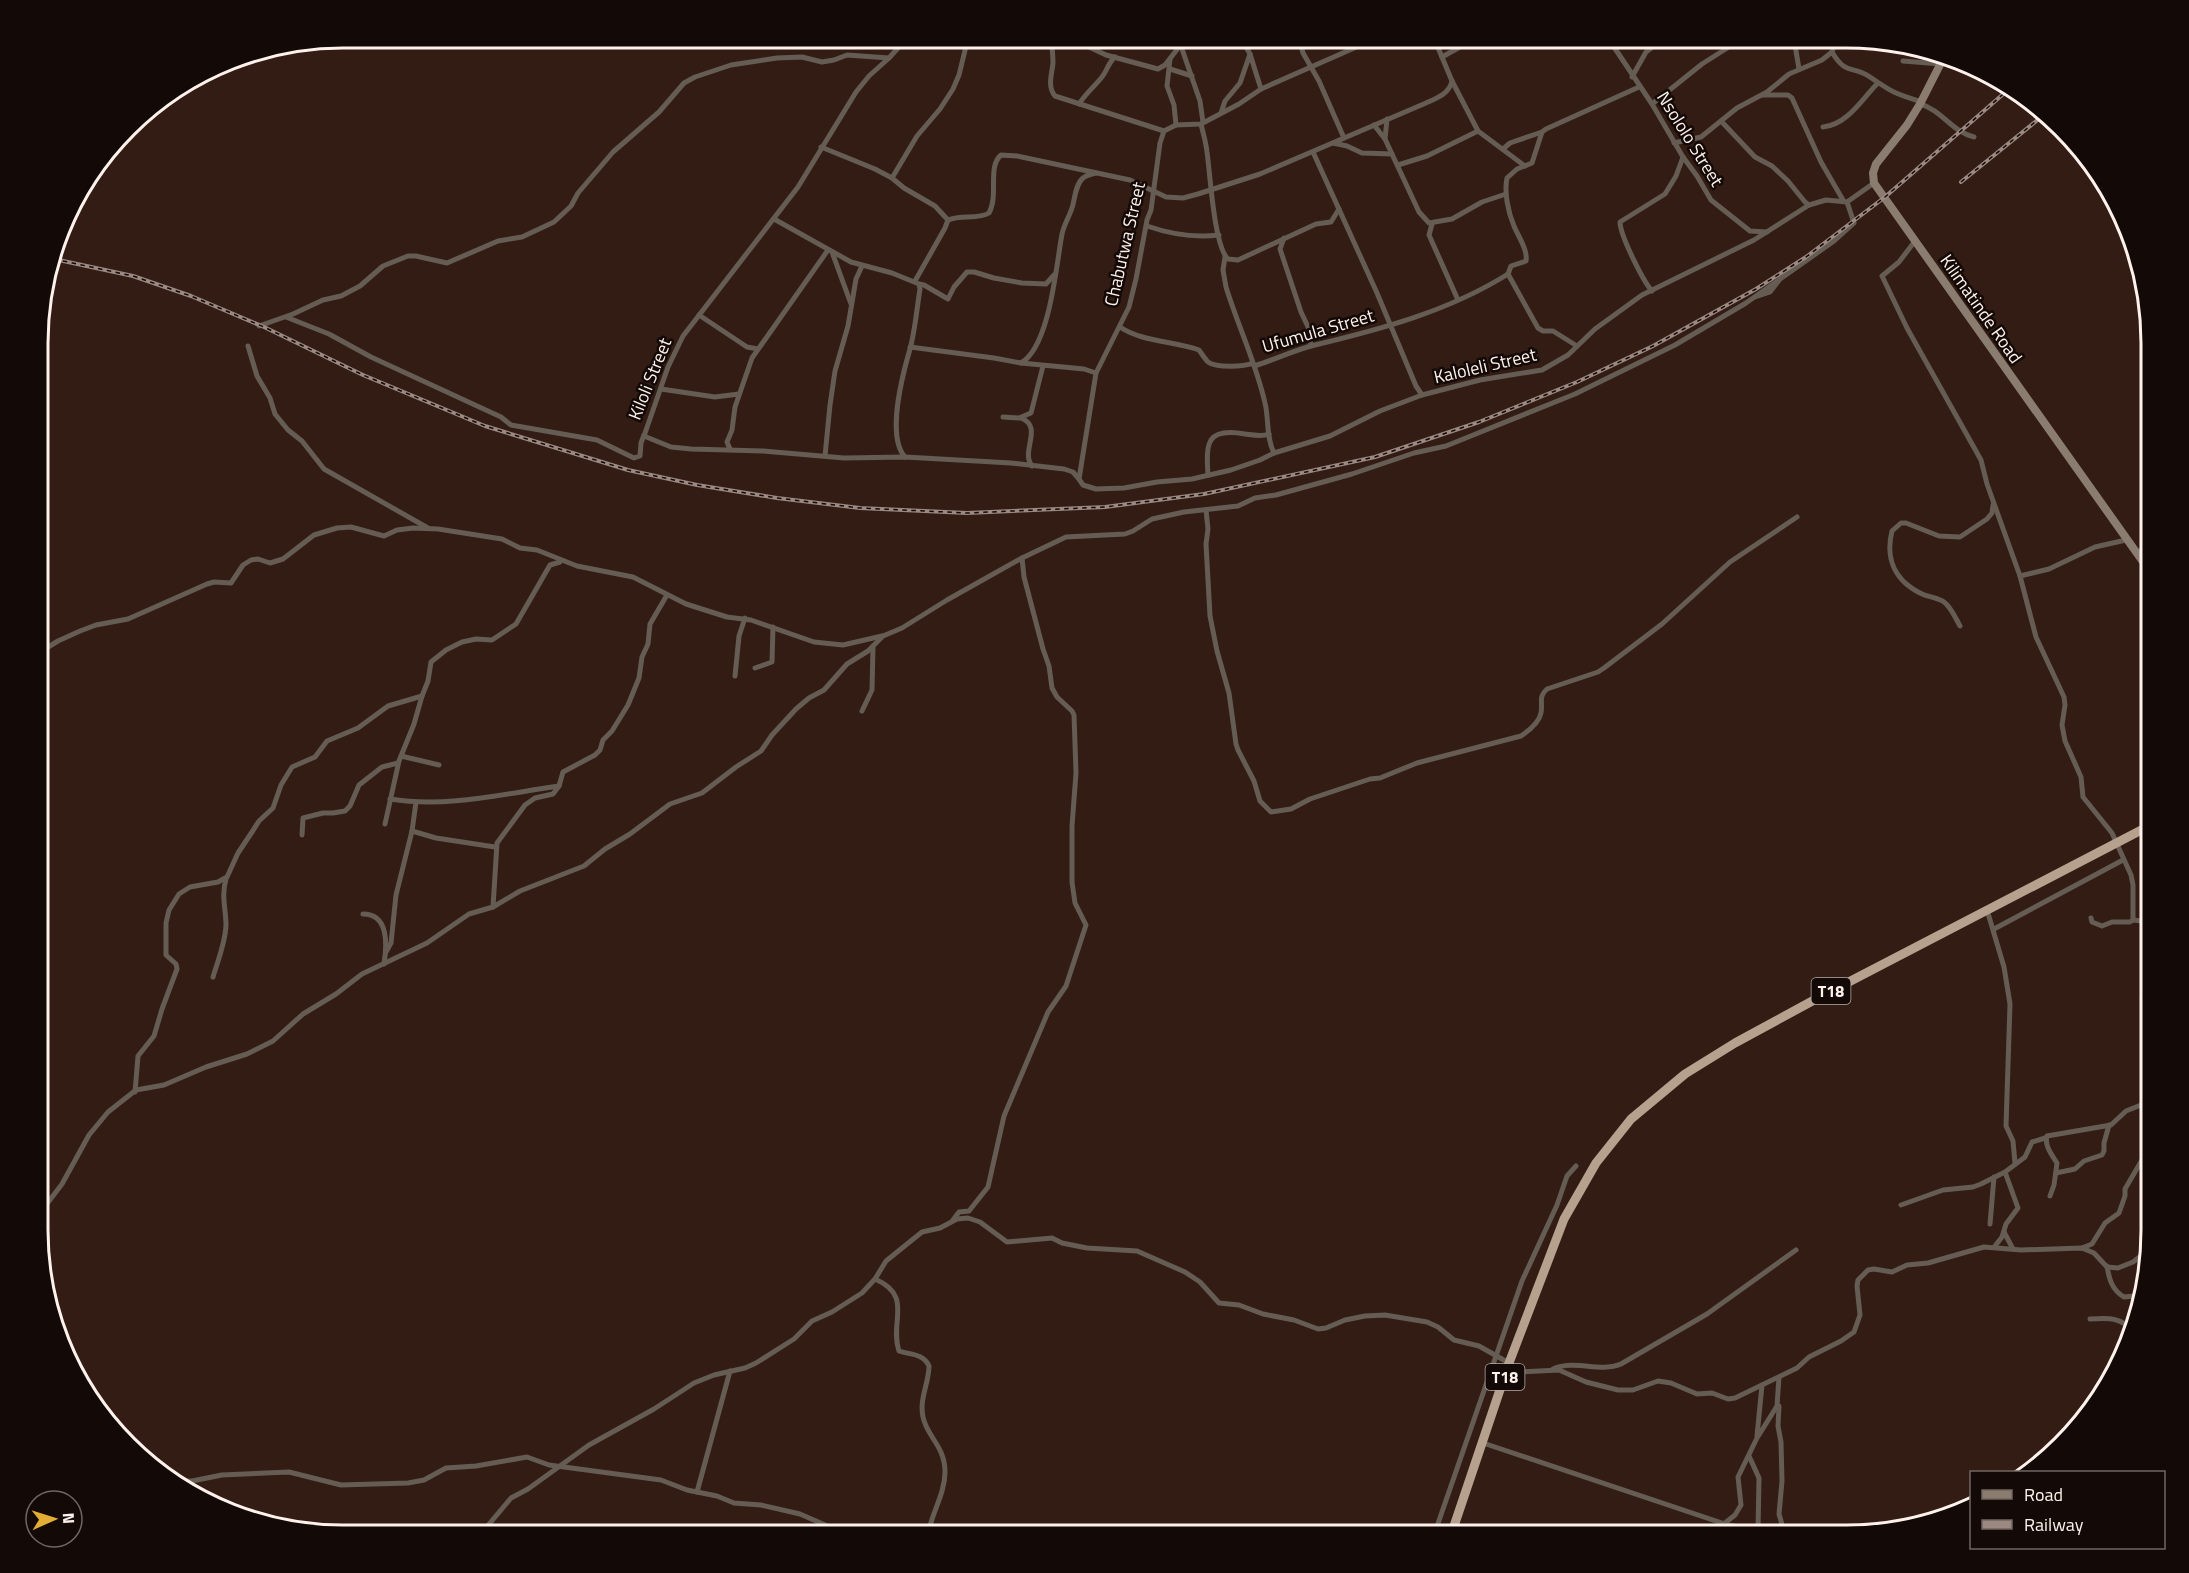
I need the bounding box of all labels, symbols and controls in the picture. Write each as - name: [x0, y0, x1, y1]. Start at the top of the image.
- street label: Nsololo Street: [1650, 86, 1731, 192]
- street label: Chabutwa Street: [1097, 178, 1152, 309]
- street label: Kilimatinde Road: [1934, 249, 2029, 369]
- street label: Ufumula Street: [1259, 301, 1378, 359]
- street label: Kiloli Street: [621, 333, 678, 424]
- street label: Kaloleli Street: [1431, 340, 1540, 390]
- road number: T18: [1812, 978, 1850, 1004]
- road number: T18: [1486, 1364, 1524, 1390]
- legend: [1970, 1471, 2165, 1549]
- text: Road: [2024, 1481, 2063, 1508]
- north arrow: [24, 1489, 84, 1549]
- text: Railway: [2024, 1511, 2084, 1538]
- text: N: [57, 1512, 81, 1524]

